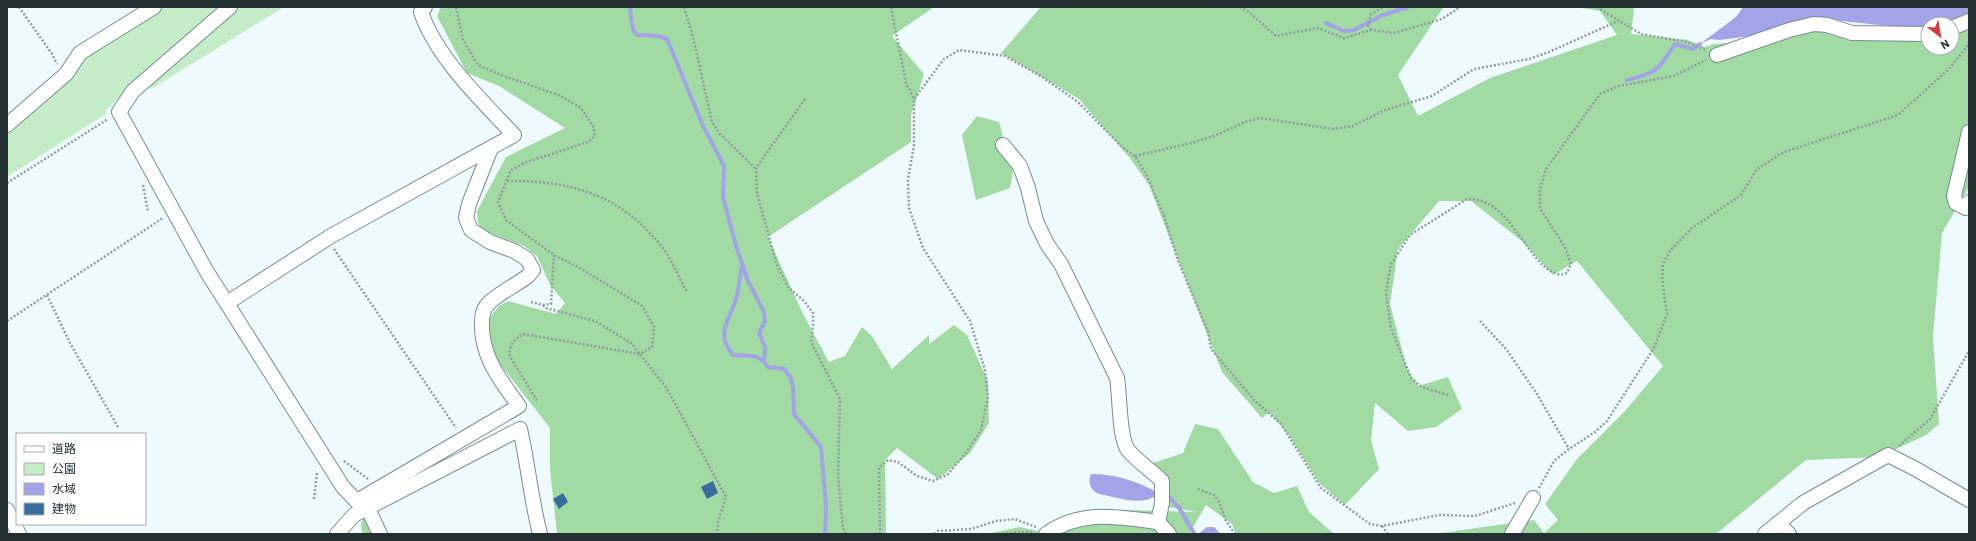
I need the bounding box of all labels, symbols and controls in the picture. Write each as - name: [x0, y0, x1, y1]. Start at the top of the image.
- north arrow: [1920, 16, 1960, 56]
- text: N: [1938, 37, 1952, 53]
- legend: [16, 433, 146, 525]
- text: 道路: [52, 441, 76, 456]
- text: 公園: [52, 461, 76, 476]
- text: 水域: [52, 481, 76, 496]
- text: 建物: [52, 501, 76, 516]

